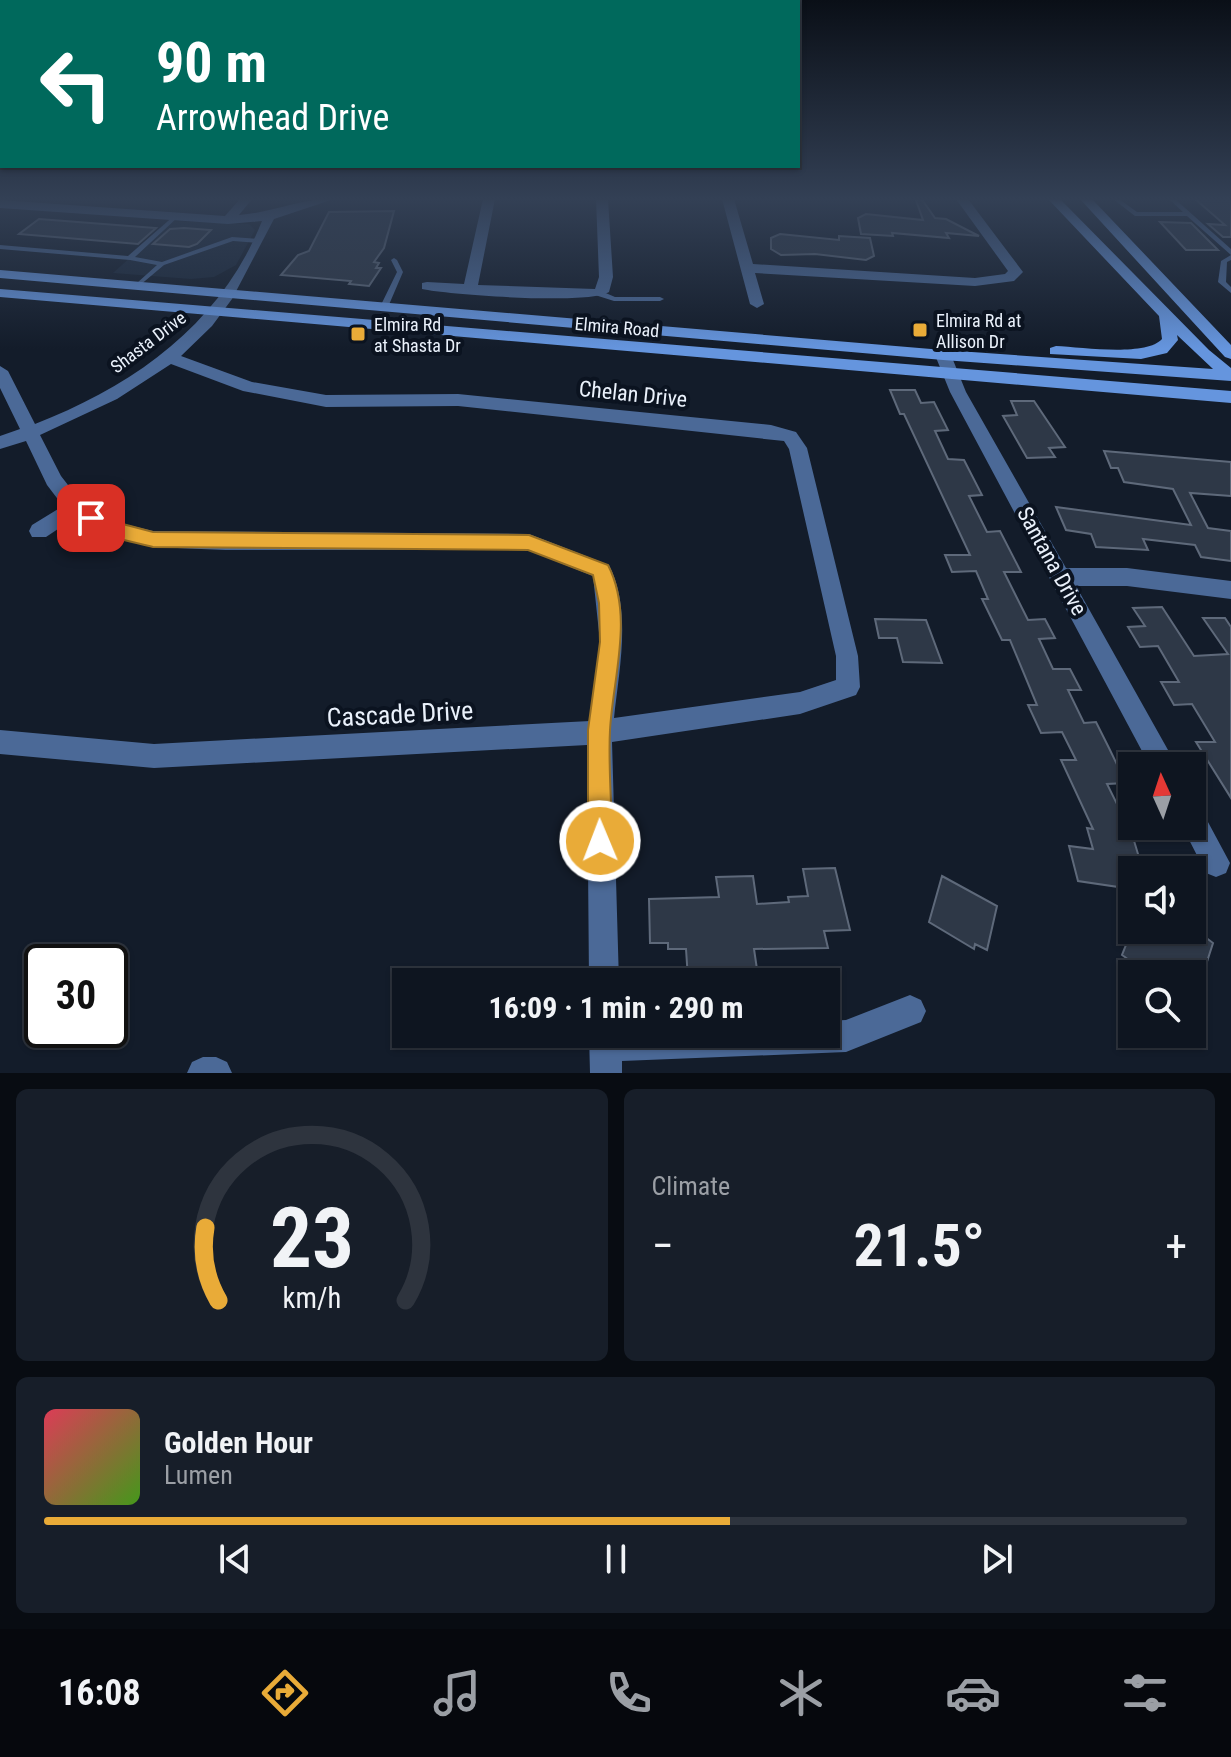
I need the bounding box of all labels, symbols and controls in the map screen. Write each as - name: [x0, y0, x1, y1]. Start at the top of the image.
- text: 90 m: [156, 30, 267, 96]
- icon: left: [24, 32, 128, 136]
- text: Arrowhead Drive: [156, 97, 389, 139]
- street label: Shasta Drive: [106, 307, 190, 377]
- place label: Elmira Rd at Allison Dr: [936, 310, 1021, 352]
- street label: Elmira Road: [574, 313, 660, 341]
- place label: Elmira Rd at Shasta Dr: [374, 314, 461, 356]
- marker: Elmira Rd at Allison Dr: [911, 321, 929, 339]
- marker: Elmira Rd at Shasta Dr: [349, 325, 367, 343]
- street label: Chelan Drive: [578, 376, 688, 412]
- pin: [57, 484, 125, 552]
- icon: arrive: [69, 496, 113, 540]
- street label: Santana Drive: [1012, 503, 1092, 619]
- street label: Cascade Drive: [326, 695, 474, 733]
- north arrow: [1118, 752, 1206, 840]
- map controls: [1118, 752, 1206, 1048]
- position arrow: [558, 799, 642, 883]
- button: sound: [1118, 856, 1206, 944]
- speed limit sign: 30: [24, 944, 128, 1048]
- button: search: [1118, 960, 1206, 1048]
- text: 16:09 · 1 min · 290 m: [489, 990, 743, 1025]
- text: Climate: [652, 1171, 730, 1201]
- text: 23: [270, 1190, 354, 1287]
- text: 21.5°: [853, 1210, 985, 1281]
- text: −: [652, 1220, 674, 1272]
- text: +: [1165, 1220, 1187, 1272]
- text: km/h: [282, 1281, 341, 1315]
- text: Golden Hour: [164, 1425, 313, 1460]
- text: Lumen: [164, 1460, 233, 1490]
- icon: previous: [213, 1537, 257, 1581]
- icon: pause: [594, 1537, 638, 1581]
- icon: next: [975, 1537, 1019, 1581]
- icon: directions: [257, 1665, 313, 1721]
- icon: music: [429, 1665, 485, 1721]
- icon: phone: [601, 1665, 657, 1721]
- icon: climate: [773, 1665, 829, 1721]
- icon: car: [945, 1665, 1001, 1721]
- icon: filters: [1117, 1665, 1173, 1721]
- text: 16:08: [58, 1672, 141, 1714]

